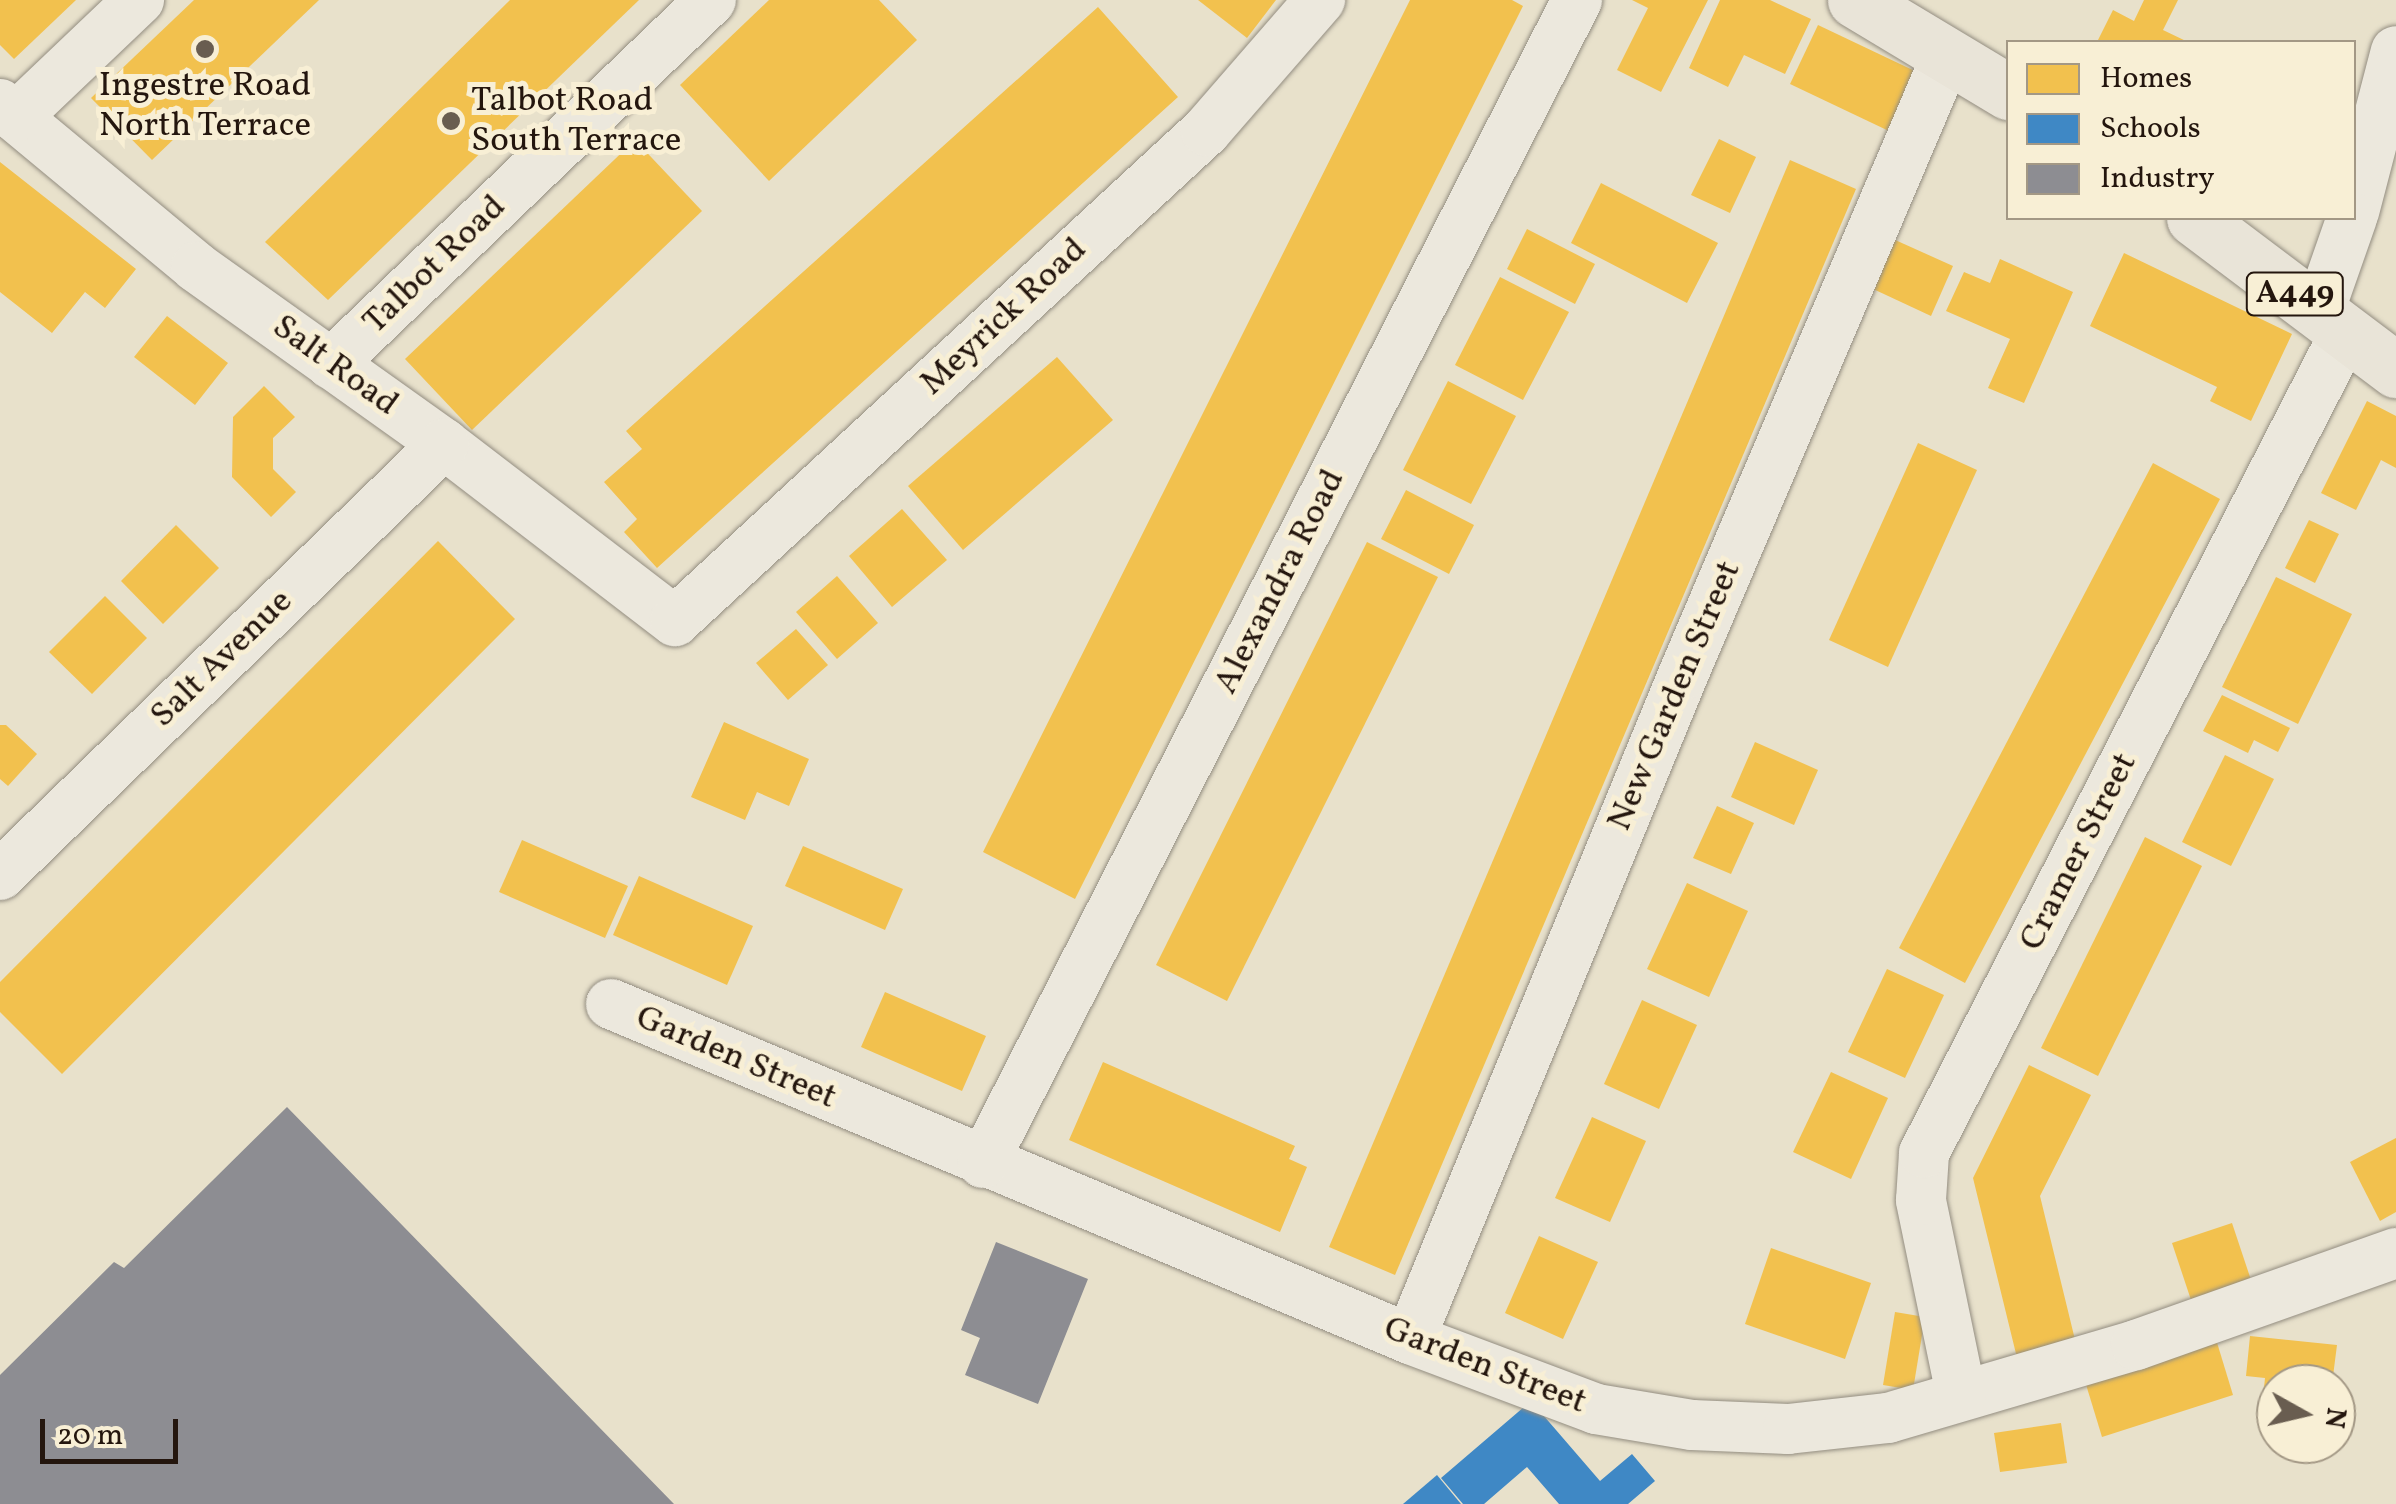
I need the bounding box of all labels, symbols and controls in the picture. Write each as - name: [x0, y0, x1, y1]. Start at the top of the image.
- marker: Ingestre Road North Terrace: [194, 38, 216, 60]
- legend: [2006, 40, 2356, 220]
- text: Homes: [2100, 58, 2192, 100]
- place label: Ingestre Road North Terrace: [98, 65, 312, 147]
- place label: Talbot Road South Terrace: [471, 80, 682, 162]
- text: Schools: [2100, 108, 2201, 150]
- marker: Talbot Road South Terrace: [440, 110, 462, 132]
- text: Industry: [2100, 158, 2215, 200]
- street label: Talbot Road: [355, 187, 515, 343]
- street label: Meyrick Road: [912, 229, 1096, 405]
- road number: A449: [2245, 267, 2345, 321]
- street label: Salt Road: [264, 306, 406, 426]
- street label: Alexandra Road: [1205, 463, 1355, 701]
- street label: New Garden Street: [1599, 554, 1751, 838]
- street label: Salt Avenue: [142, 581, 302, 737]
- street label: Cramer Street: [2011, 746, 2147, 958]
- street label: Garden Street: [629, 997, 843, 1119]
- street label: Garden Street: [1378, 1308, 1592, 1424]
- north arrow: [2256, 1364, 2356, 1464]
- scale bar: [45, 1399, 182, 1461]
- text: N: [2313, 1405, 2355, 1431]
- text: 20 m: [57, 1415, 123, 1457]

